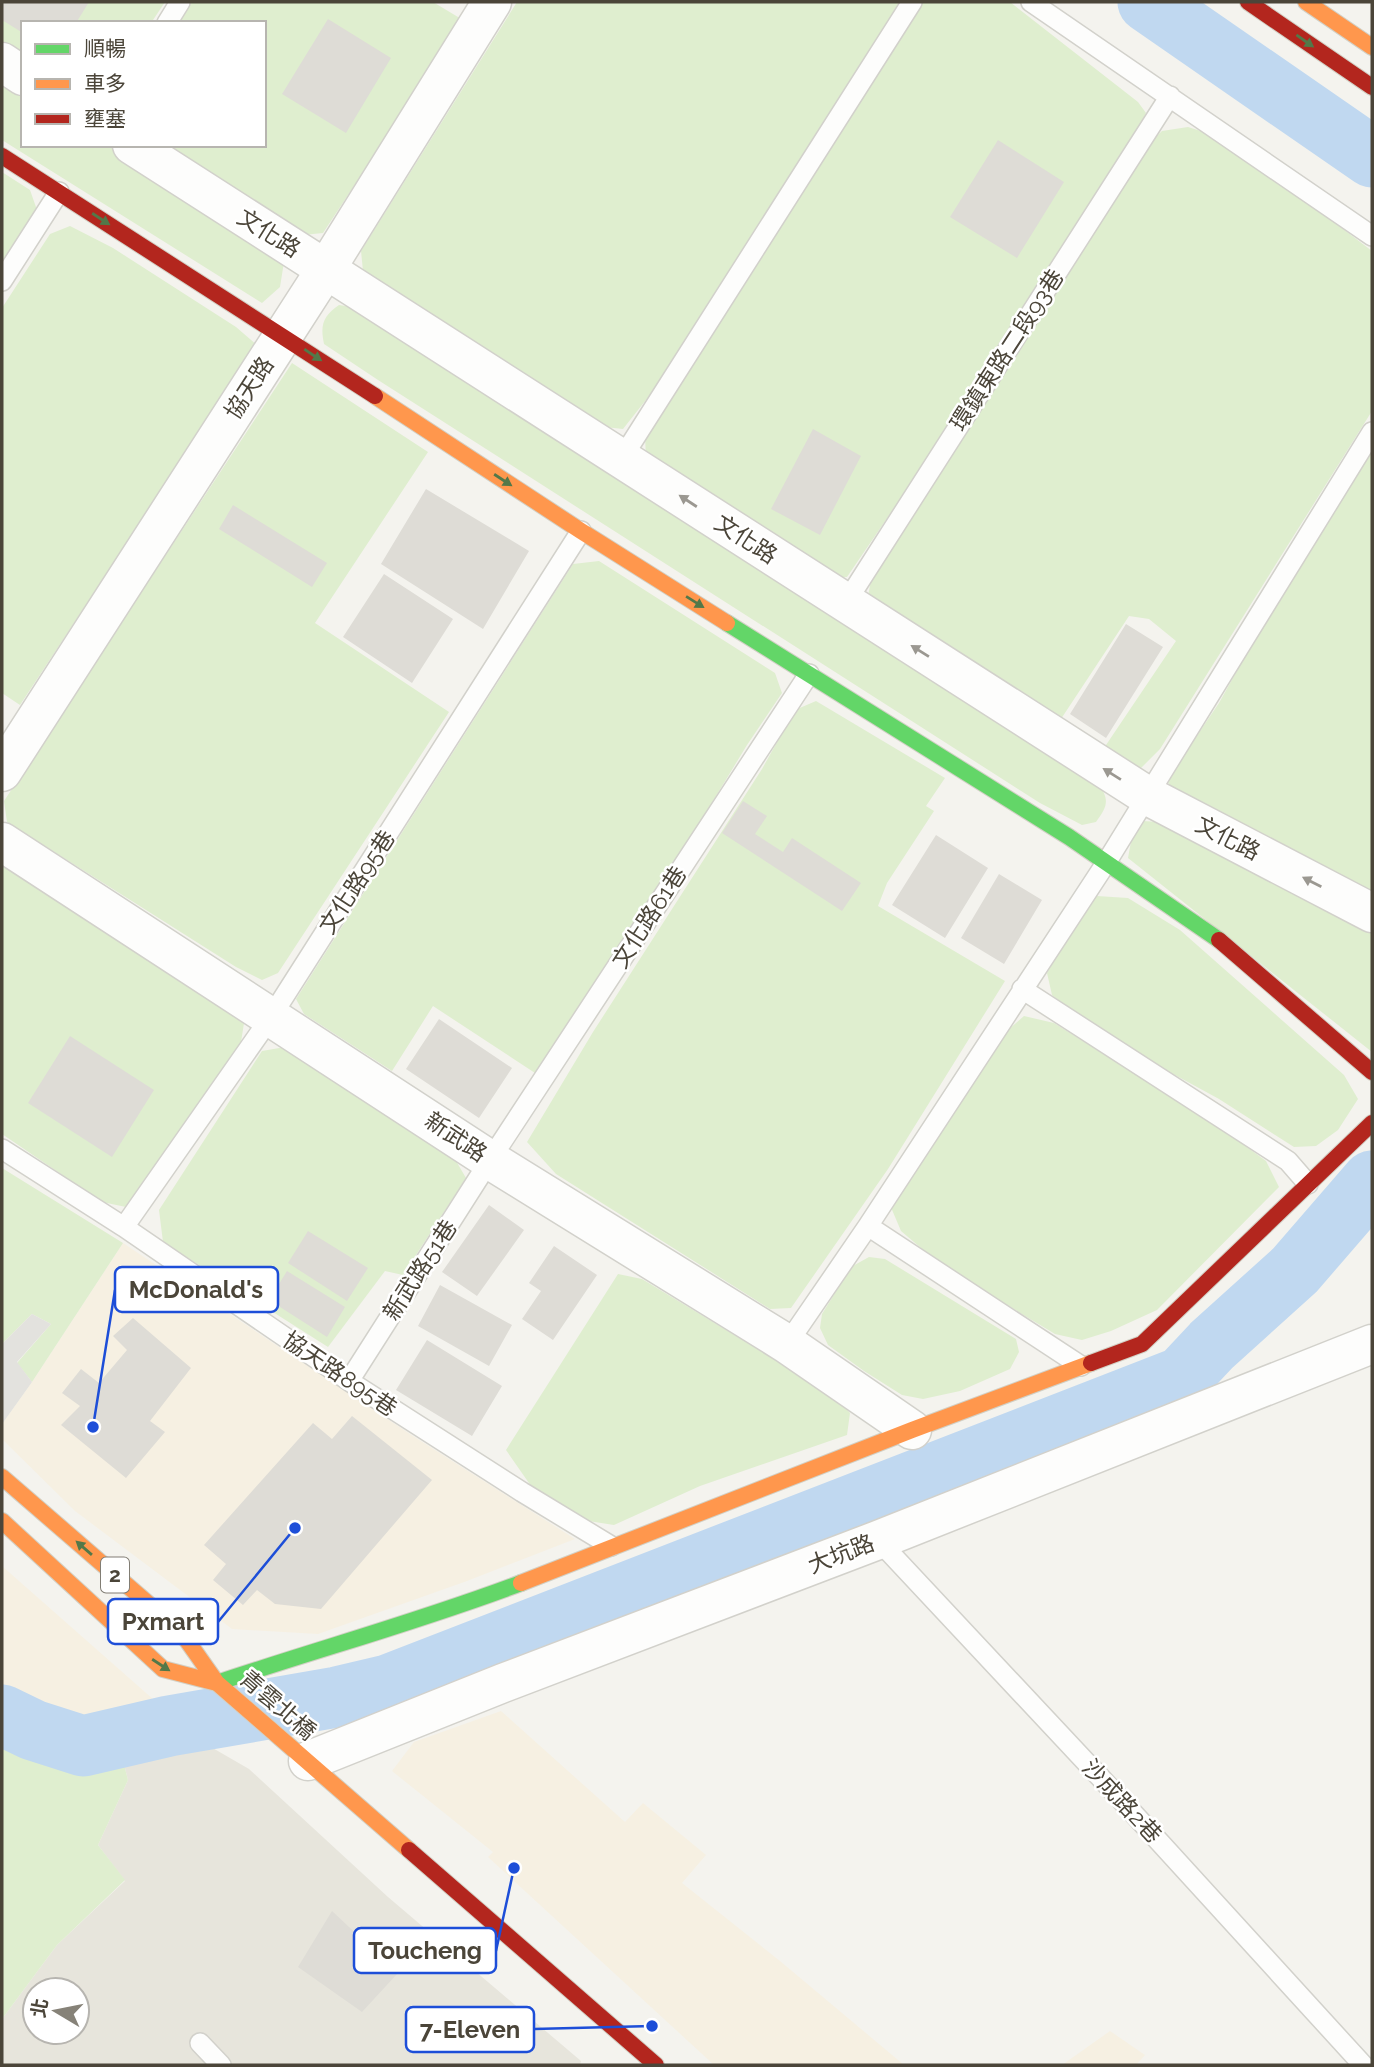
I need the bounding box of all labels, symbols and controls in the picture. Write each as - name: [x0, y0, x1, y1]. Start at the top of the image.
- legend: [21, 21, 266, 147]
- one-way arrow: [1296, 34, 1314, 48]
- text: 順暢: [84, 36, 126, 61]
- text: 車多: [84, 71, 126, 96]
- text: 壅塞: [84, 106, 126, 131]
- street label: 文化路: [233, 203, 306, 262]
- one-way arrow: [91, 212, 111, 225]
- street label: 環鎮東路二段93巷: [944, 264, 1069, 435]
- one-way arrow: [303, 348, 322, 361]
- street label: 協天路: [218, 351, 279, 424]
- one-way arrow: [493, 474, 513, 487]
- one-way arrow: [678, 495, 697, 508]
- street label: 文化路: [710, 508, 783, 569]
- one-way arrow: [685, 596, 704, 609]
- one-way arrow: [910, 645, 929, 658]
- one-way arrow: [1102, 767, 1121, 780]
- street label: 文化路: [1191, 810, 1265, 865]
- street label: 文化路95巷: [313, 825, 400, 939]
- street label: 文化路61巷: [606, 861, 691, 973]
- one-way arrow: [1302, 876, 1322, 887]
- street label: 新武路: [420, 1106, 492, 1167]
- street label: 新武路51巷: [377, 1214, 462, 1325]
- callout: McDonald's: [115, 1267, 278, 1312]
- text: McDonald's: [129, 1275, 263, 1304]
- street label: 協天路895巷: [278, 1326, 402, 1422]
- street label: 大坑路: [804, 1529, 878, 1579]
- one-way arrow: [76, 1541, 93, 1557]
- road number: 2: [101, 1558, 129, 1592]
- callout: Pxmart: [108, 1599, 218, 1644]
- text: Pxmart: [122, 1607, 204, 1636]
- one-way arrow: [151, 1658, 171, 1671]
- street label: 青雲北橋: [235, 1664, 322, 1745]
- street label: 沙成路2巷: [1077, 1753, 1168, 1848]
- callout: Toucheng: [354, 1928, 496, 1973]
- text: Toucheng: [368, 1936, 482, 1965]
- north arrow: [21, 1976, 91, 2046]
- text: 北: [27, 1997, 52, 2019]
- callout: 7-Eleven: [406, 2007, 534, 2052]
- text: 7-Eleven: [420, 2015, 520, 2044]

